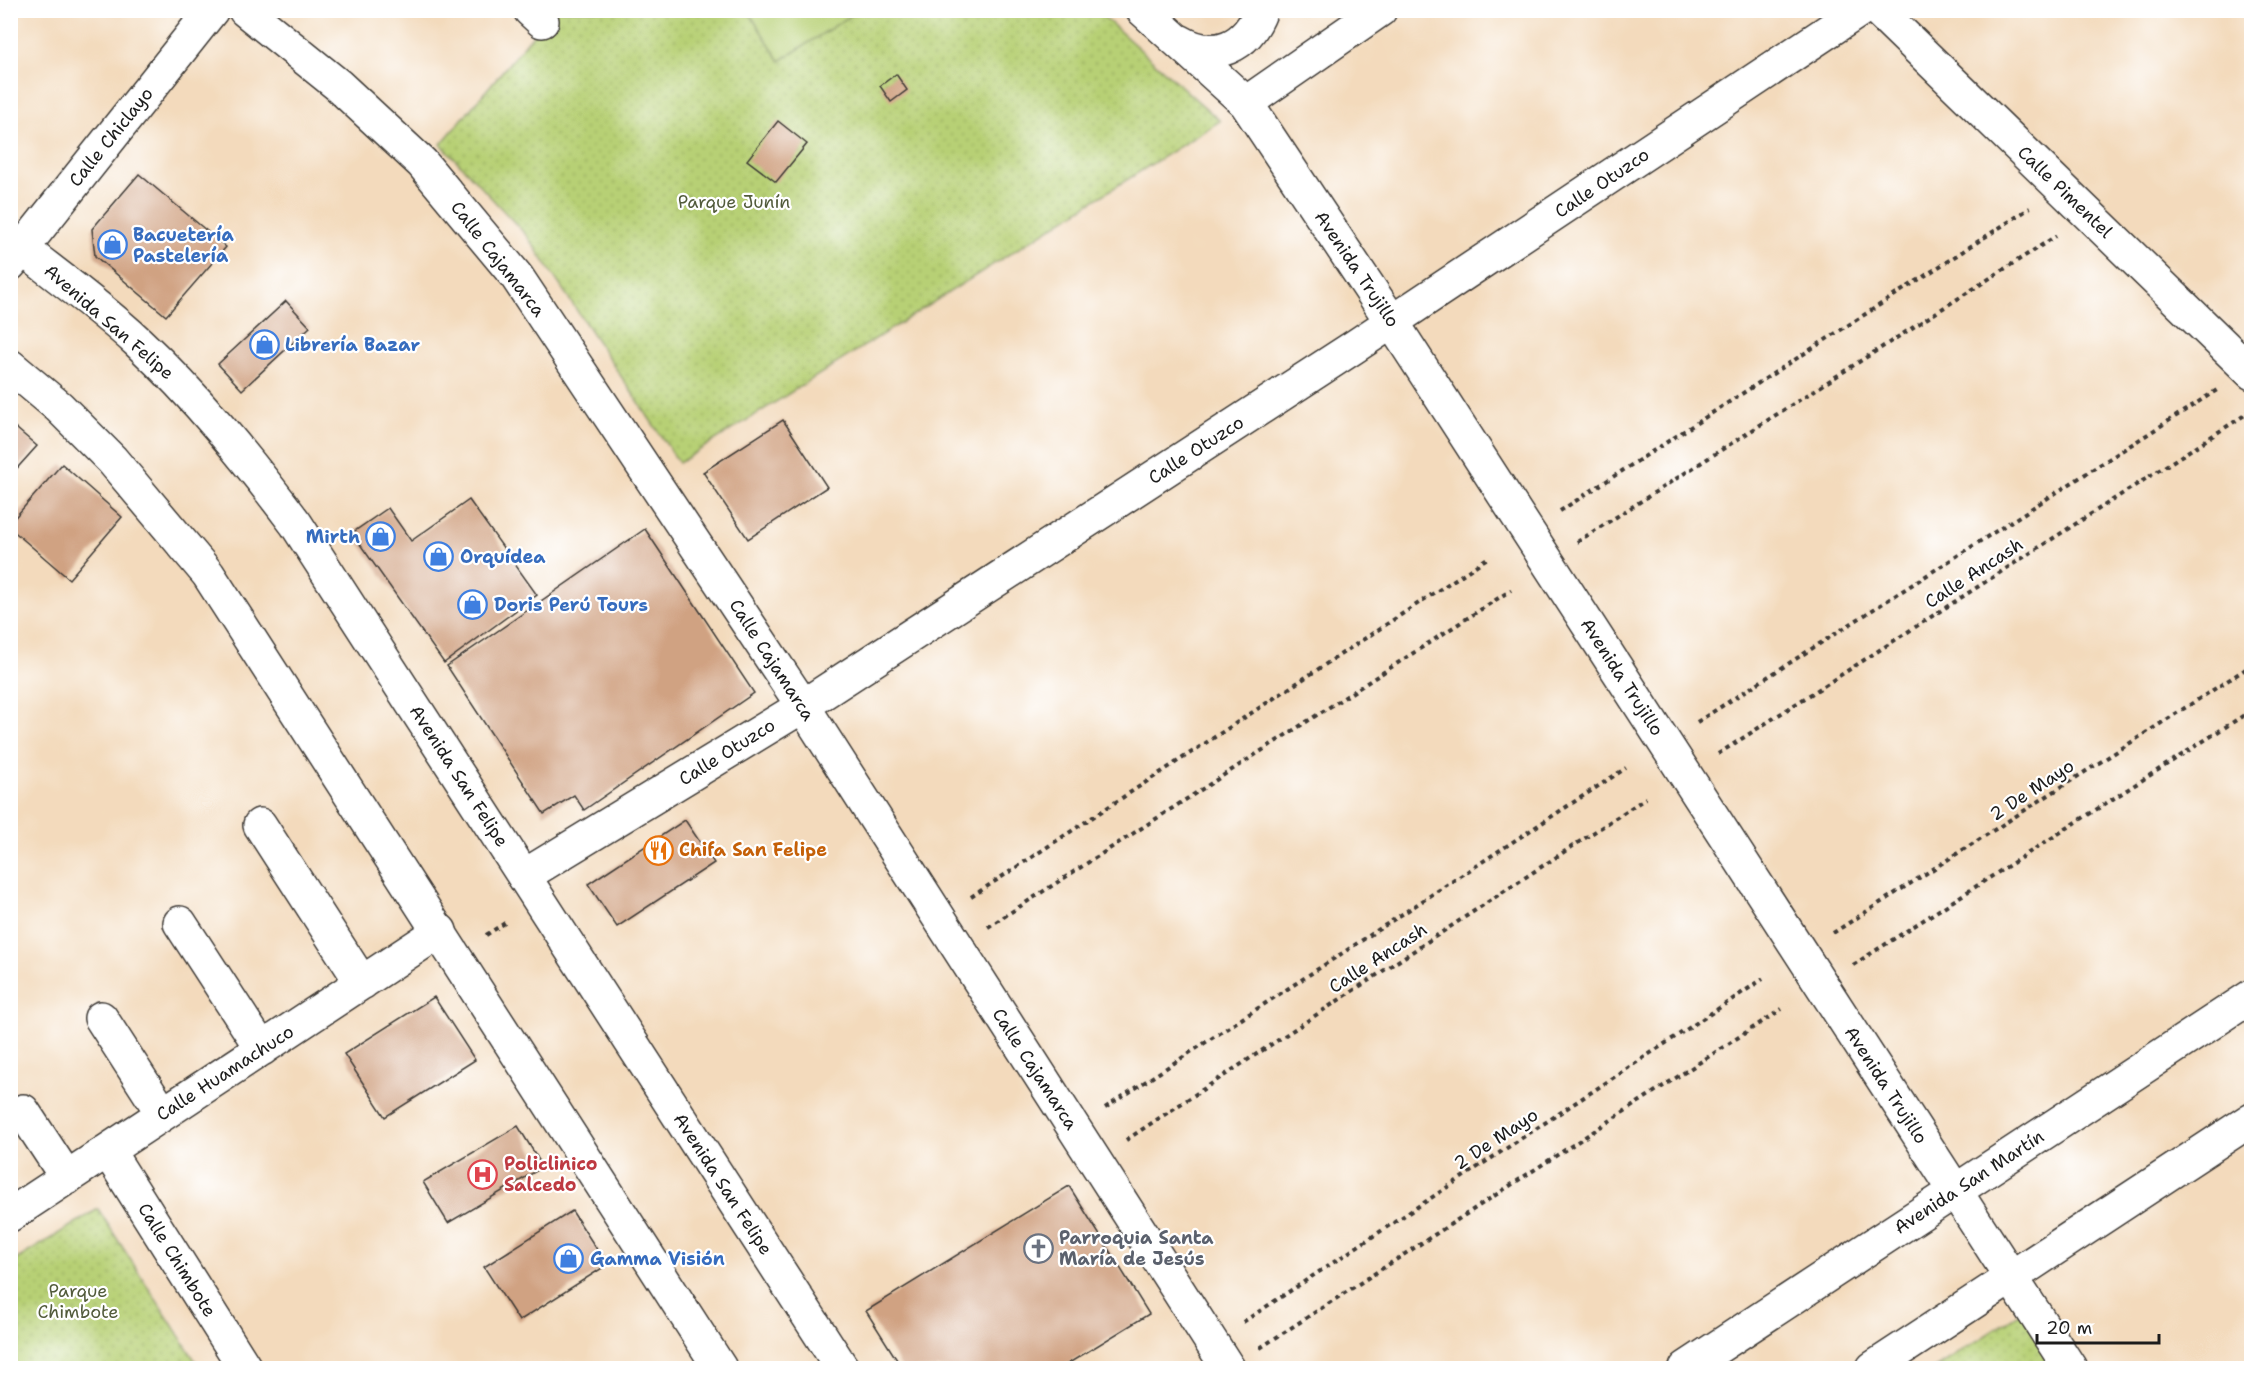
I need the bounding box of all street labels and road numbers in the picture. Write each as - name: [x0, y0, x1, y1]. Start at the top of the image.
- street label: Calle Chiclayo: [63, 82, 159, 192]
- street label: Calle Pimentel: [2012, 141, 2118, 244]
- street label: Calle Otuzco: [1550, 142, 1654, 224]
- street label: Calle Cajamarca: [445, 196, 551, 322]
- street label: Avenida Trujillo: [1309, 206, 1405, 332]
- street label: Avenida San Felipe: [39, 259, 179, 385]
- street label: Calle Otuzco: [1144, 410, 1248, 490]
- street label: Calle Ancash: [1920, 532, 2028, 614]
- street label: Calle Cajamarca: [724, 595, 820, 725]
- street label: Avenida Trujillo: [1575, 614, 1669, 740]
- street label: Avenida San Felipe: [404, 700, 514, 852]
- street label: Calle Otuzco: [674, 713, 780, 791]
- street label: 2 De Mayo: [1985, 754, 2079, 826]
- street label: Calle Ancash: [1324, 917, 1432, 999]
- street label: Calle Cajamarca: [987, 1004, 1083, 1134]
- street label: Calle Huamachuco: [152, 1020, 298, 1126]
- street label: Avenida Trujillo: [1839, 1022, 1933, 1148]
- street label: 2 De Mayo: [1449, 1103, 1543, 1175]
- street label: Avenida San Felipe: [668, 1108, 778, 1260]
- street label: Avenida San Martín: [1889, 1124, 2049, 1240]
- street label: Calle Chimbote: [132, 1199, 222, 1321]

